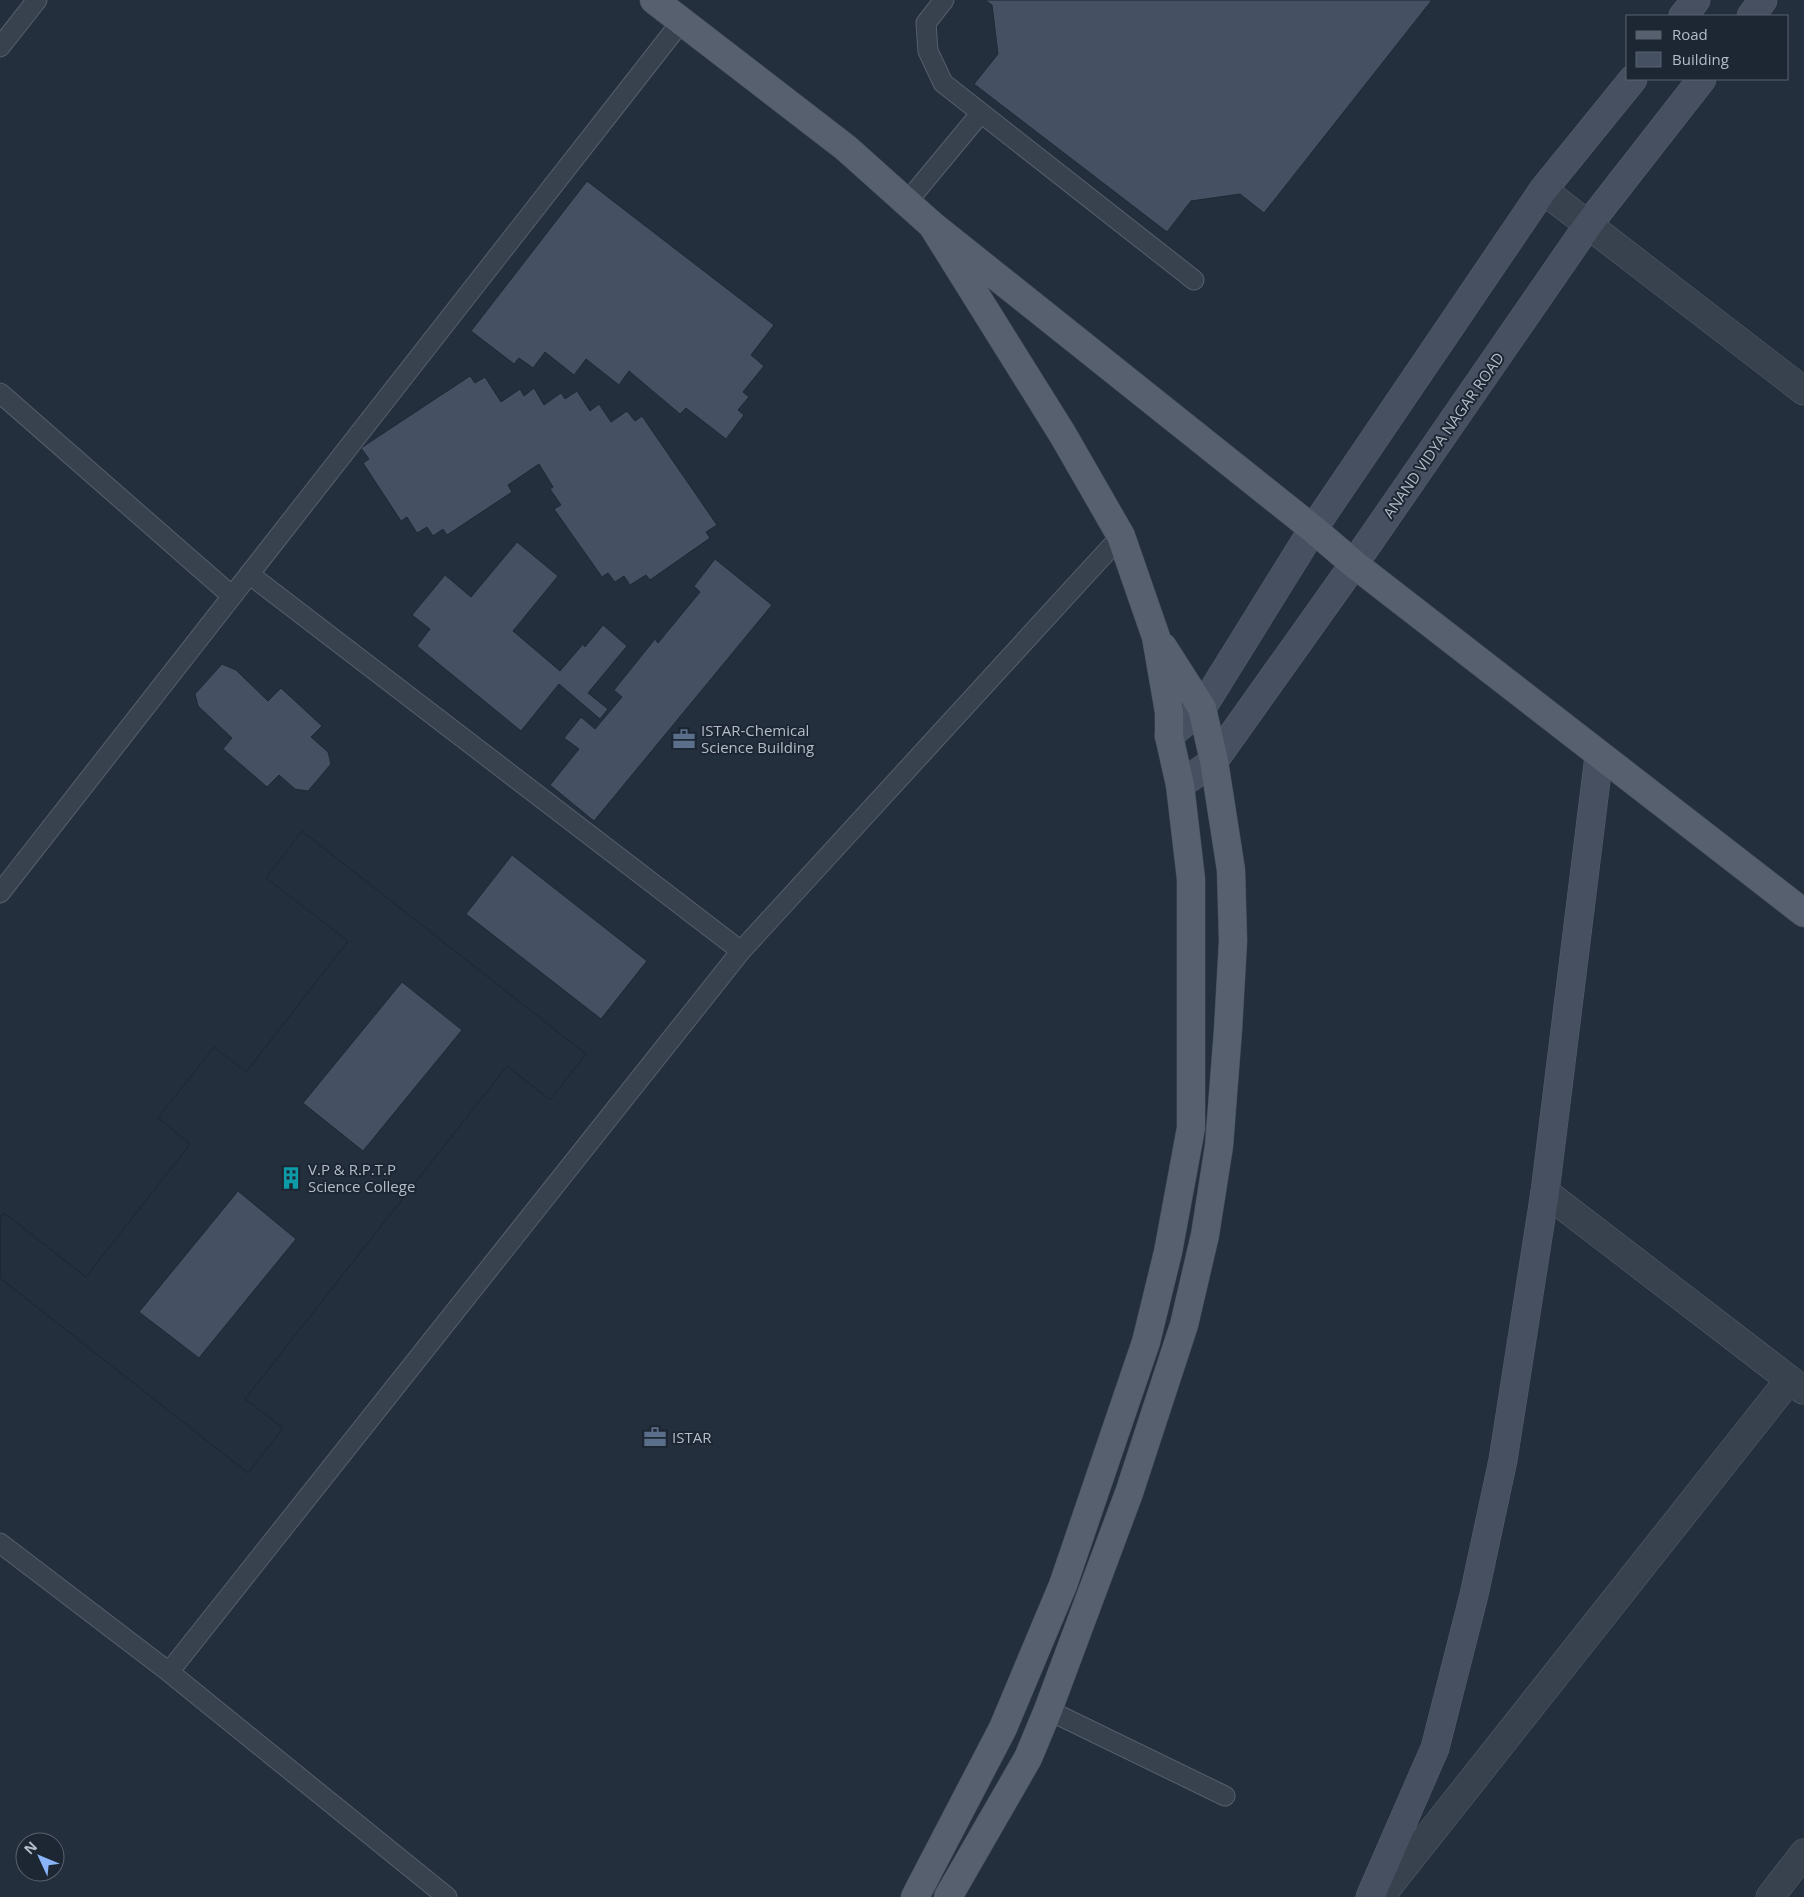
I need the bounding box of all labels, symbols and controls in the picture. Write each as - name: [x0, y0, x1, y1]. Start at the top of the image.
- legend: [1626, 15, 1789, 80]
- text: Road: [1672, 24, 1708, 44]
- text: Building: [1672, 49, 1729, 69]
- street label: ANAND VIDYA NAGAR ROAD: [1378, 348, 1508, 522]
- place label: ISTAR-Chemical Science Building: [701, 720, 814, 757]
- office icon: ISTAR-Chemical Science Building: [671, 726, 697, 752]
- place label: V.P & R.P.T.P Science College: [308, 1159, 415, 1196]
- building icon: V.P & R.P.T.P Science College: [278, 1165, 304, 1191]
- office icon: ISTAR: [642, 1424, 668, 1450]
- place label: ISTAR: [672, 1427, 712, 1447]
- north arrow: [15, 1832, 65, 1882]
- text: N: [19, 1837, 41, 1858]

